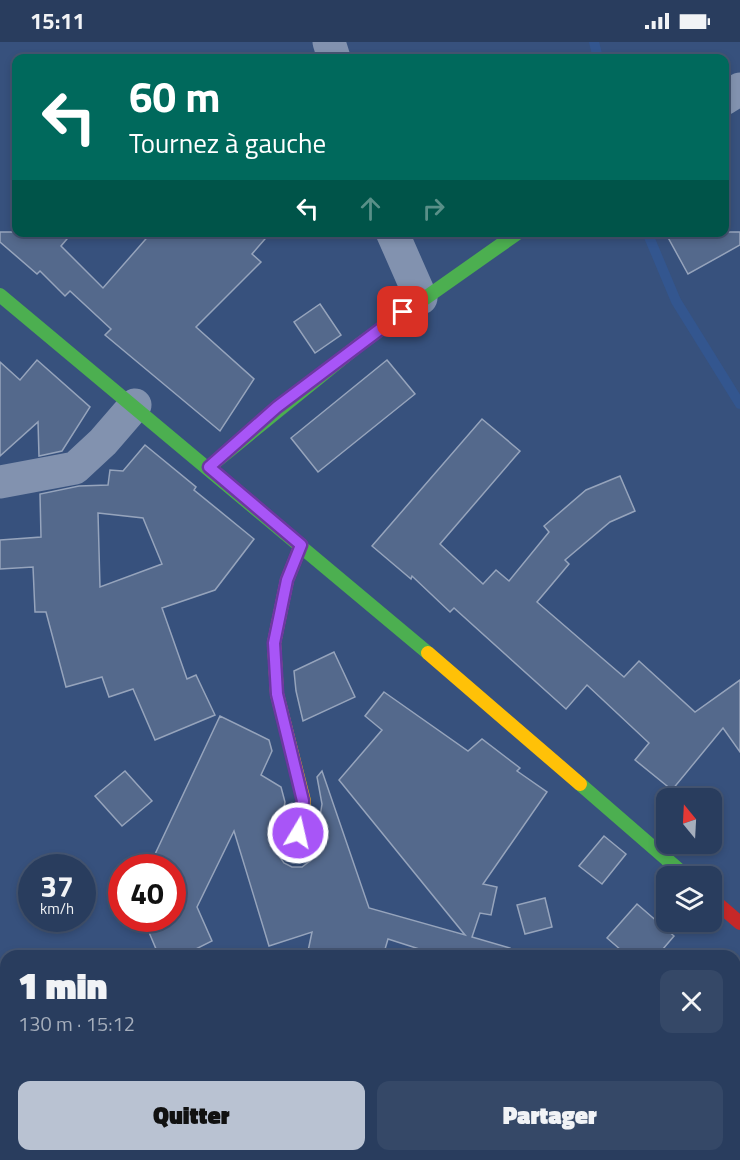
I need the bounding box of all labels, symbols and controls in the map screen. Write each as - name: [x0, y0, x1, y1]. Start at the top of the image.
- text: 15:11: [30, 4, 85, 38]
- text: 60 m: [129, 64, 221, 128]
- icon: left: [30, 78, 108, 156]
- text: Tournez à gauche: [129, 122, 326, 163]
- icon: left: [291, 192, 324, 225]
- icon: ahead: [354, 192, 387, 225]
- icon: right: [417, 192, 450, 225]
- pin: [377, 286, 428, 337]
- icon: arrive: [386, 295, 419, 328]
- north arrow: [656, 788, 722, 854]
- map controls: [656, 788, 722, 932]
- position arrow: [266, 801, 330, 865]
- speed limit sign: 40: [108, 854, 186, 932]
- text: 37: [40, 863, 74, 909]
- button: layers: [656, 866, 722, 932]
- text: km/h: [40, 897, 74, 920]
- text: 1 min: [18, 958, 107, 1013]
- button: close: [660, 970, 723, 1033]
- text: 130 m · 15:12: [18, 1008, 135, 1039]
- button: Quitter: [18, 1081, 365, 1150]
- button: Partager: [377, 1081, 723, 1150]

